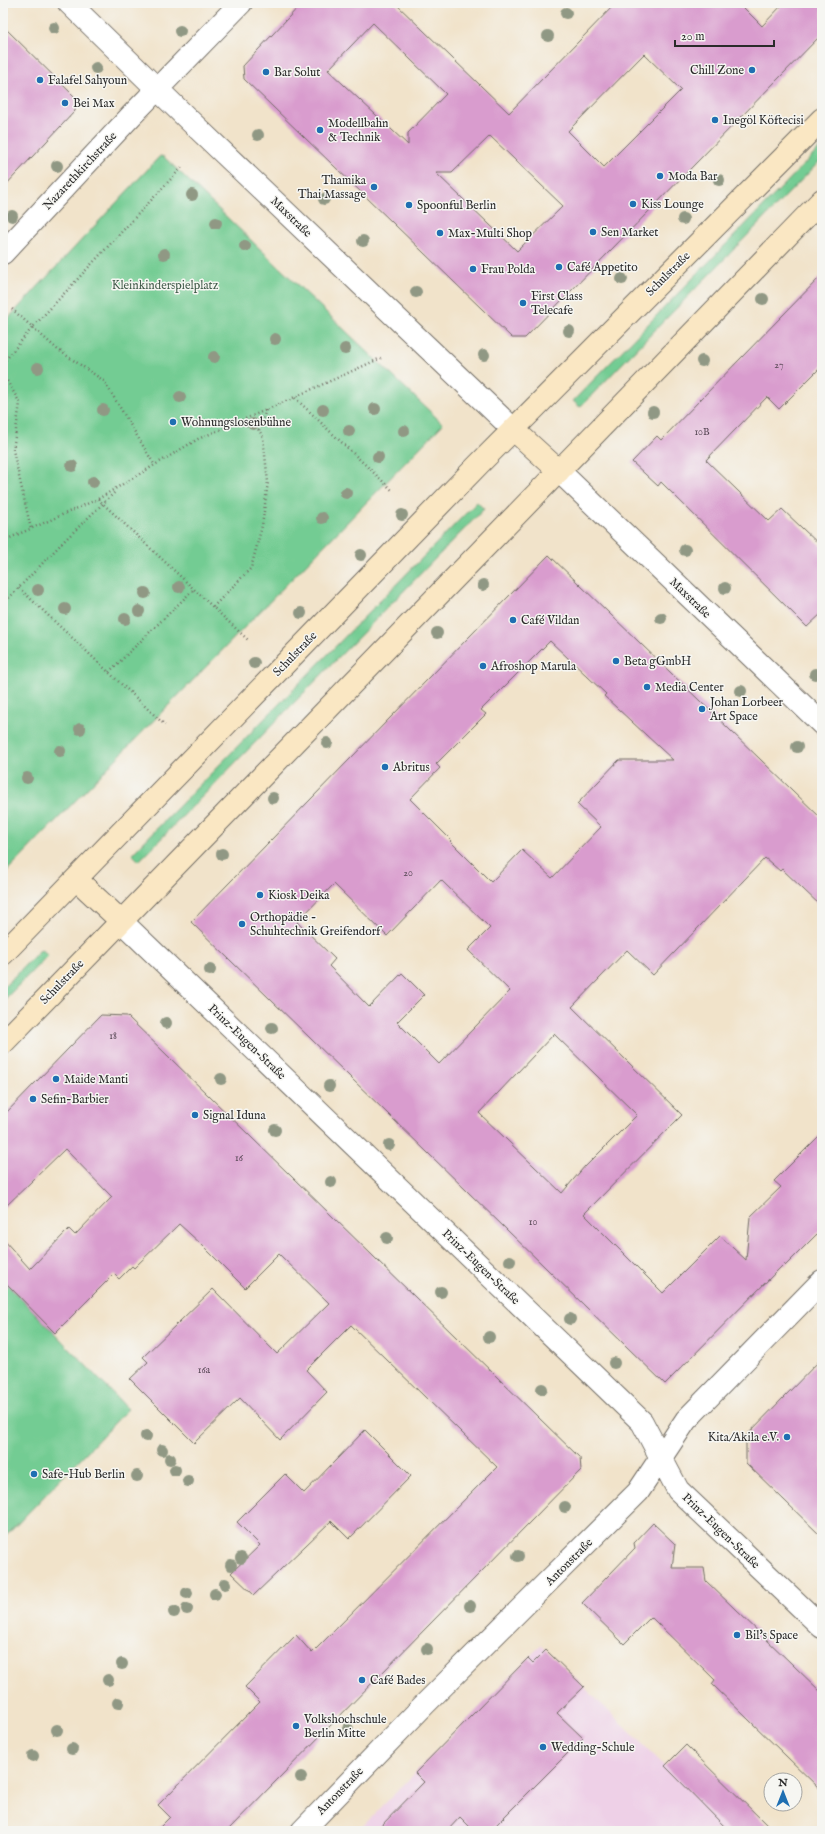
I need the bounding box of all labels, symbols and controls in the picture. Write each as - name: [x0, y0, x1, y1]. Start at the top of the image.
- scale bar: [675, 22, 774, 48]
- text: 20 m: [681, 29, 704, 44]
- place label: Chill Zone: [690, 63, 744, 78]
- place label: Bar Solut: [274, 65, 320, 80]
- marker: Chill Zone: [747, 65, 757, 75]
- marker: Bar Solut: [261, 67, 271, 77]
- place label: Falafel Sahyoun: [48, 73, 128, 88]
- marker: Falafel Sahyoun: [35, 75, 45, 85]
- place label: Bei Max: [73, 96, 115, 111]
- marker: Bei Max: [60, 98, 70, 108]
- place label: Inegöl Köftecisi: [723, 113, 804, 128]
- marker: Inegöl Köftecisi: [710, 115, 720, 125]
- place label: Modellbahn & Technik: [328, 116, 389, 145]
- marker: Modellbahn & Technik: [315, 125, 325, 135]
- street label: Nazarethkirchstraße: [40, 128, 120, 213]
- place label: Moda Bar: [668, 169, 718, 184]
- marker: Moda Bar: [655, 171, 665, 181]
- place label: Thamika Thai Massage: [298, 173, 367, 202]
- marker: Thamika Thai Massage: [369, 182, 379, 192]
- street label: Maxstraße: [267, 194, 315, 241]
- place label: Kiss Lounge: [641, 197, 704, 212]
- place label: Spoonful Berlin: [417, 198, 497, 214]
- marker: Kiss Lounge: [628, 199, 638, 209]
- marker: Spoonful Berlin: [404, 200, 414, 210]
- place label: Sen Market: [601, 225, 658, 240]
- place label: Max-Multi Shop: [448, 226, 532, 242]
- marker: Sen Market: [588, 227, 598, 237]
- marker: Max-Multi Shop: [435, 228, 445, 238]
- street label: Schulstraße: [643, 248, 694, 299]
- place label: Café Appetito: [567, 260, 638, 276]
- place label: Frau Polda: [481, 262, 536, 277]
- marker: Café Appetito: [554, 262, 564, 272]
- marker: Frau Polda: [468, 264, 478, 274]
- park label: Kleinkinderspielplatz: [112, 278, 219, 294]
- place label: First Class Telecafe: [531, 289, 583, 318]
- marker: First Class Telecafe: [518, 298, 528, 308]
- house number: 27: [774, 359, 784, 372]
- place label: Wohnungslosenbühne: [181, 415, 291, 430]
- marker: Wohnungslosenbühne: [168, 417, 178, 427]
- house number: 10B: [694, 426, 710, 439]
- street label: Maxstraße: [666, 575, 714, 622]
- place label: Café Vildan: [521, 613, 580, 628]
- marker: Café Vildan: [508, 615, 518, 625]
- street label: Schulstraße: [270, 628, 320, 680]
- place label: Beta gGmbH: [624, 654, 691, 669]
- marker: Beta gGmbH: [611, 656, 621, 666]
- place label: Afroshop Marula: [490, 659, 577, 675]
- marker: Afroshop Marula: [478, 661, 488, 671]
- place label: Media Center: [655, 680, 724, 695]
- marker: Media Center: [642, 682, 652, 692]
- place label: Johan Lorbeer Art Space: [708, 695, 783, 725]
- marker: Johan Lorbeer Art Space: [697, 704, 707, 714]
- place label: Abritus: [392, 760, 430, 775]
- marker: Abritus: [380, 762, 390, 772]
- house number: 20: [403, 867, 413, 880]
- place label: Kiosk Deika: [268, 888, 330, 903]
- marker: Kiosk Deika: [255, 890, 265, 900]
- place label: Orthopädie - Schuhtechnik Greifendorf: [250, 910, 383, 939]
- marker: Orthopädie - Schuhtechnik Greifendorf: [237, 919, 247, 929]
- street label: Schulstraße: [37, 956, 87, 1008]
- street label: Prinz-Eugen-Straße: [205, 1001, 289, 1083]
- house number: 18: [109, 1030, 117, 1043]
- place label: Maide Manti: [64, 1072, 128, 1087]
- marker: Maide Manti: [51, 1074, 61, 1084]
- place label: Sefin-Barbier: [41, 1092, 109, 1107]
- marker: Sefin-Barbier: [28, 1094, 38, 1104]
- place label: Signal Iduna: [203, 1108, 266, 1123]
- marker: Signal Iduna: [190, 1110, 200, 1120]
- house number: 16: [235, 1152, 244, 1165]
- house number: 10: [529, 1216, 537, 1229]
- street label: Prinz-Eugen-Straße: [439, 1226, 523, 1308]
- house number: 16a: [198, 1364, 211, 1377]
- place label: Kita/Akila e.V.: [708, 1430, 779, 1445]
- marker: Kita/Akila e.V.: [782, 1432, 792, 1442]
- place label: Safe-Hub Berlin: [42, 1467, 125, 1482]
- marker: Safe-Hub Berlin: [29, 1469, 39, 1479]
- street label: Prinz-Eugen-Straße: [679, 1490, 763, 1572]
- street label: Antonstraße: [541, 1535, 596, 1590]
- place label: Bil's Space: [745, 1628, 798, 1644]
- marker: Bil's Space: [732, 1630, 742, 1640]
- place label: Café Bades: [370, 1673, 425, 1688]
- marker: Café Bades: [357, 1675, 367, 1685]
- place label: Volkshochschule Berlin Mitte: [303, 1712, 387, 1741]
- marker: Volkshochschule Berlin Mitte: [291, 1721, 301, 1731]
- place label: Wedding-Schule: [551, 1740, 635, 1755]
- marker: Wedding-Schule: [538, 1742, 548, 1752]
- street label: Antonstraße: [313, 1763, 367, 1819]
- north arrow: [763, 1772, 803, 1812]
- text: N: [777, 1776, 788, 1790]

